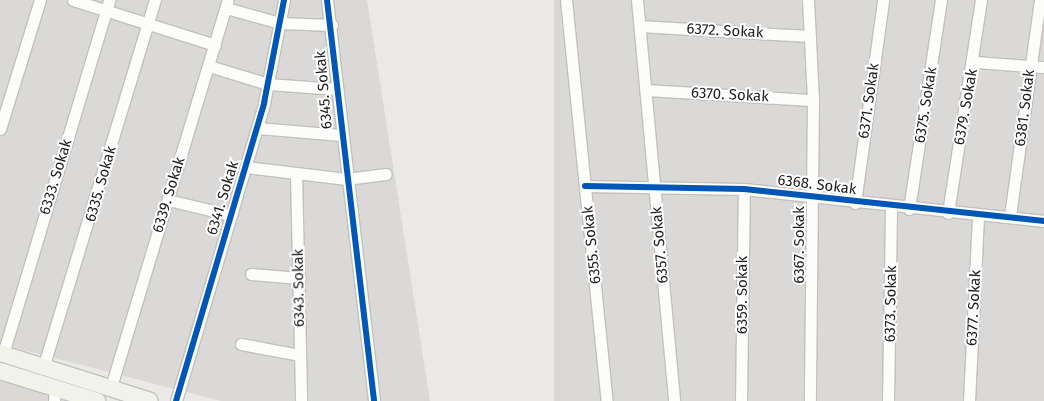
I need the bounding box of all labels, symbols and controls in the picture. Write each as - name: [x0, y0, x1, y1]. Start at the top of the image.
- street label: 6372. Sokak: [686, 20, 764, 42]
- street label: 6345. Sokak: [312, 50, 336, 130]
- street label: 6371. Sokak: [855, 62, 883, 140]
- street label: 6375. Sokak: [911, 66, 941, 144]
- street label: 6379. Sokak: [950, 67, 982, 147]
- street label: 6381. Sokak: [1011, 68, 1039, 148]
- street label: 6370. Sokak: [691, 84, 769, 106]
- street label: 6333. Sokak: [36, 137, 76, 217]
- street label: 6335. Sokak: [82, 144, 120, 224]
- street label: 6339. Sokak: [149, 155, 189, 235]
- street label: 6341. Sokak: [203, 159, 243, 237]
- street label: 6368. Sokak: [777, 171, 857, 199]
- street label: 6355. Sokak: [579, 205, 605, 285]
- street label: 6357. Sokak: [648, 206, 672, 284]
- street label: 6367. Sokak: [791, 206, 809, 284]
- street label: 6343. Sokak: [289, 249, 309, 327]
- street label: 6359. Sokak: [734, 256, 752, 334]
- street label: 6373. Sokak: [881, 265, 901, 343]
- street label: 6377. Sokak: [963, 269, 985, 347]

